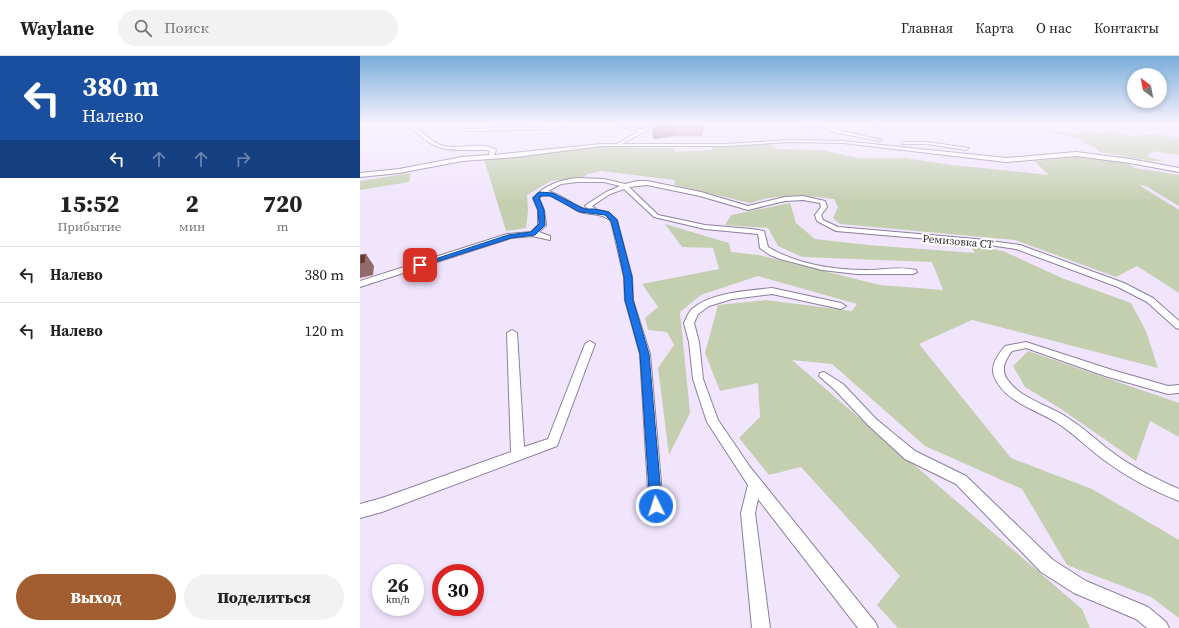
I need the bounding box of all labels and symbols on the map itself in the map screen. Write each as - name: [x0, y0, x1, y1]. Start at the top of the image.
- north arrow: [1127, 68, 1167, 108]
- street label: Ремизовка СТ: [922, 231, 994, 252]
- pin: [403, 248, 437, 282]
- position arrow: [635, 485, 677, 527]
- speed limit sign: 30: [432, 564, 484, 616]

